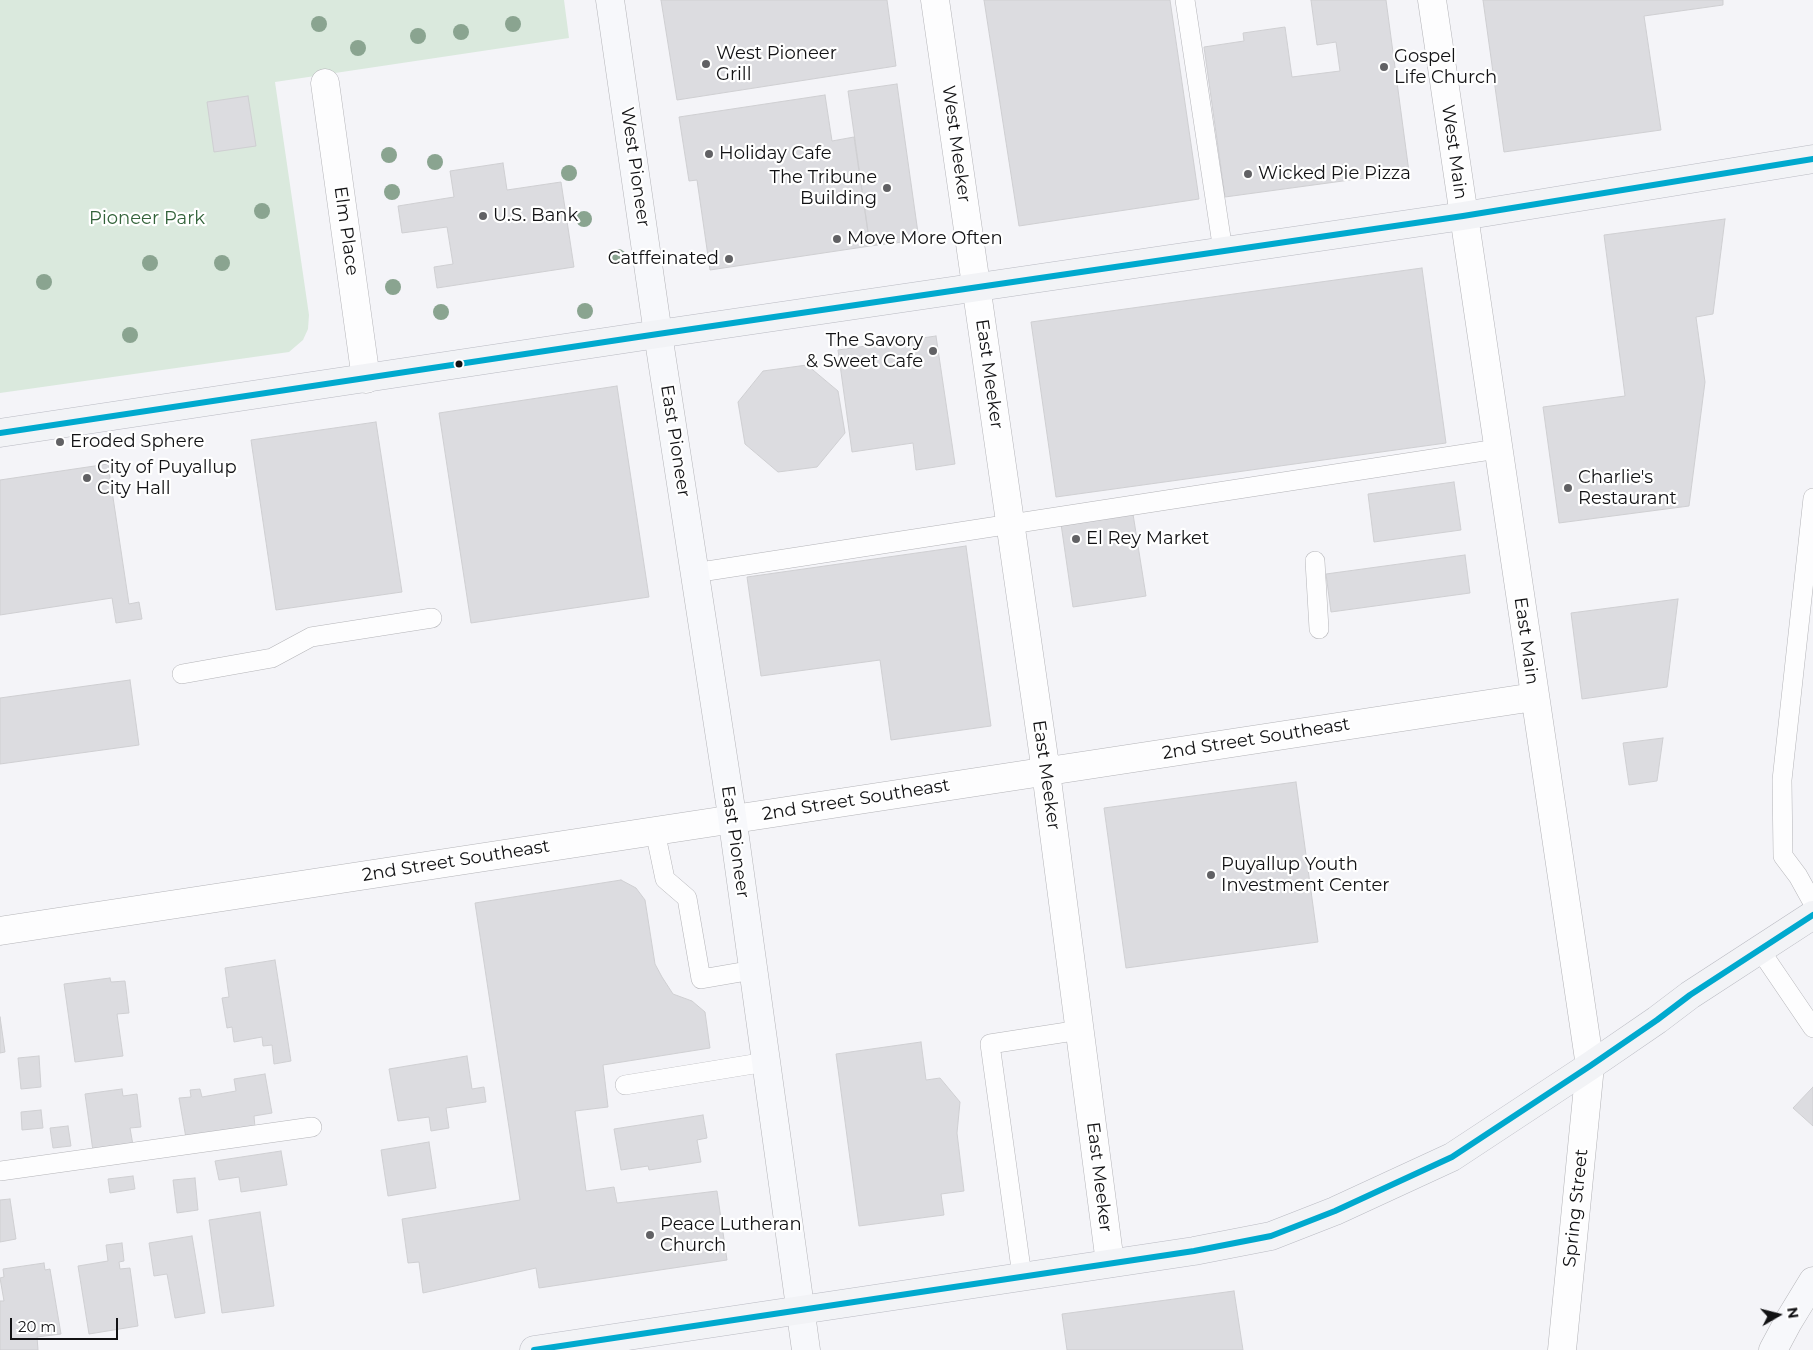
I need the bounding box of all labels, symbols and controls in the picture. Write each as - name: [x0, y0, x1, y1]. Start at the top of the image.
- place label: West Pioneer Grill: [716, 43, 837, 86]
- place label: Gospel Life Church: [1394, 46, 1497, 88]
- marker: West Pioneer Grill: [700, 58, 712, 70]
- marker: Gospel Life Church: [1378, 61, 1390, 73]
- street label: West Meeker: [937, 84, 975, 204]
- street label: West Main: [1437, 103, 1471, 201]
- street label: West Pioneer: [616, 106, 654, 228]
- place label: Holiday Cafe: [719, 143, 832, 165]
- marker: Holiday Cafe: [703, 148, 715, 160]
- place label: Wicked Pie Pizza: [1258, 163, 1411, 185]
- place label: The Tribune Building: [770, 167, 877, 210]
- marker: Wicked Pie Pizza: [1242, 168, 1254, 180]
- marker: The Tribune Building: [881, 182, 893, 194]
- street label: Elm Place: [329, 185, 363, 277]
- place label: U.S. Bank: [493, 205, 578, 227]
- park label: Pioneer Park: [89, 208, 205, 230]
- marker: U.S. Bank: [477, 210, 489, 222]
- place label: Move More Often: [847, 228, 1003, 250]
- marker: Move More Often: [831, 233, 843, 245]
- place label: Catffeinated: [608, 248, 719, 270]
- marker: Catffeinated: [723, 253, 735, 265]
- street label: East Meeker: [971, 318, 1007, 430]
- place label: The Savory & Sweet Cafe: [806, 330, 923, 372]
- marker: The Savory & Sweet Cafe: [927, 345, 939, 357]
- unlabelled marker: [454, 359, 464, 369]
- street label: East Pioneer: [655, 383, 695, 499]
- place label: Eroded Sphere: [70, 431, 204, 453]
- marker: Eroded Sphere: [54, 436, 66, 448]
- place label: City of Puyallup City Hall: [97, 457, 237, 499]
- place label: Charlie's Restaurant: [1578, 467, 1677, 509]
- marker: City of Puyallup City Hall: [81, 472, 93, 484]
- marker: Charlie's Restaurant: [1562, 482, 1574, 494]
- place label: El Rey Market: [1086, 528, 1209, 550]
- marker: El Rey Market: [1070, 533, 1082, 545]
- street label: East Main: [1509, 596, 1543, 686]
- street label: 2nd Street Southeast: [1161, 713, 1351, 765]
- street label: East Meeker: [1028, 719, 1064, 831]
- street label: 2nd Street Southeast: [761, 774, 951, 826]
- street label: East Pioneer: [716, 784, 754, 900]
- street label: 2nd Street Southeast: [361, 835, 551, 887]
- place label: Puyallup Youth Investment Center: [1221, 854, 1389, 896]
- marker: Puyallup Youth Investment Center: [1205, 869, 1217, 881]
- street label: East Meeker: [1082, 1121, 1116, 1233]
- street label: Spring Street: [1559, 1148, 1593, 1268]
- place label: Peace Lutheran Church: [660, 1214, 802, 1256]
- marker: Peace Lutheran Church: [644, 1229, 656, 1241]
- north arrow: [1753, 1290, 1803, 1340]
- text: N: [1783, 1306, 1803, 1320]
- scale bar: [12, 1308, 120, 1340]
- text: 20 m: [18, 1317, 56, 1336]

